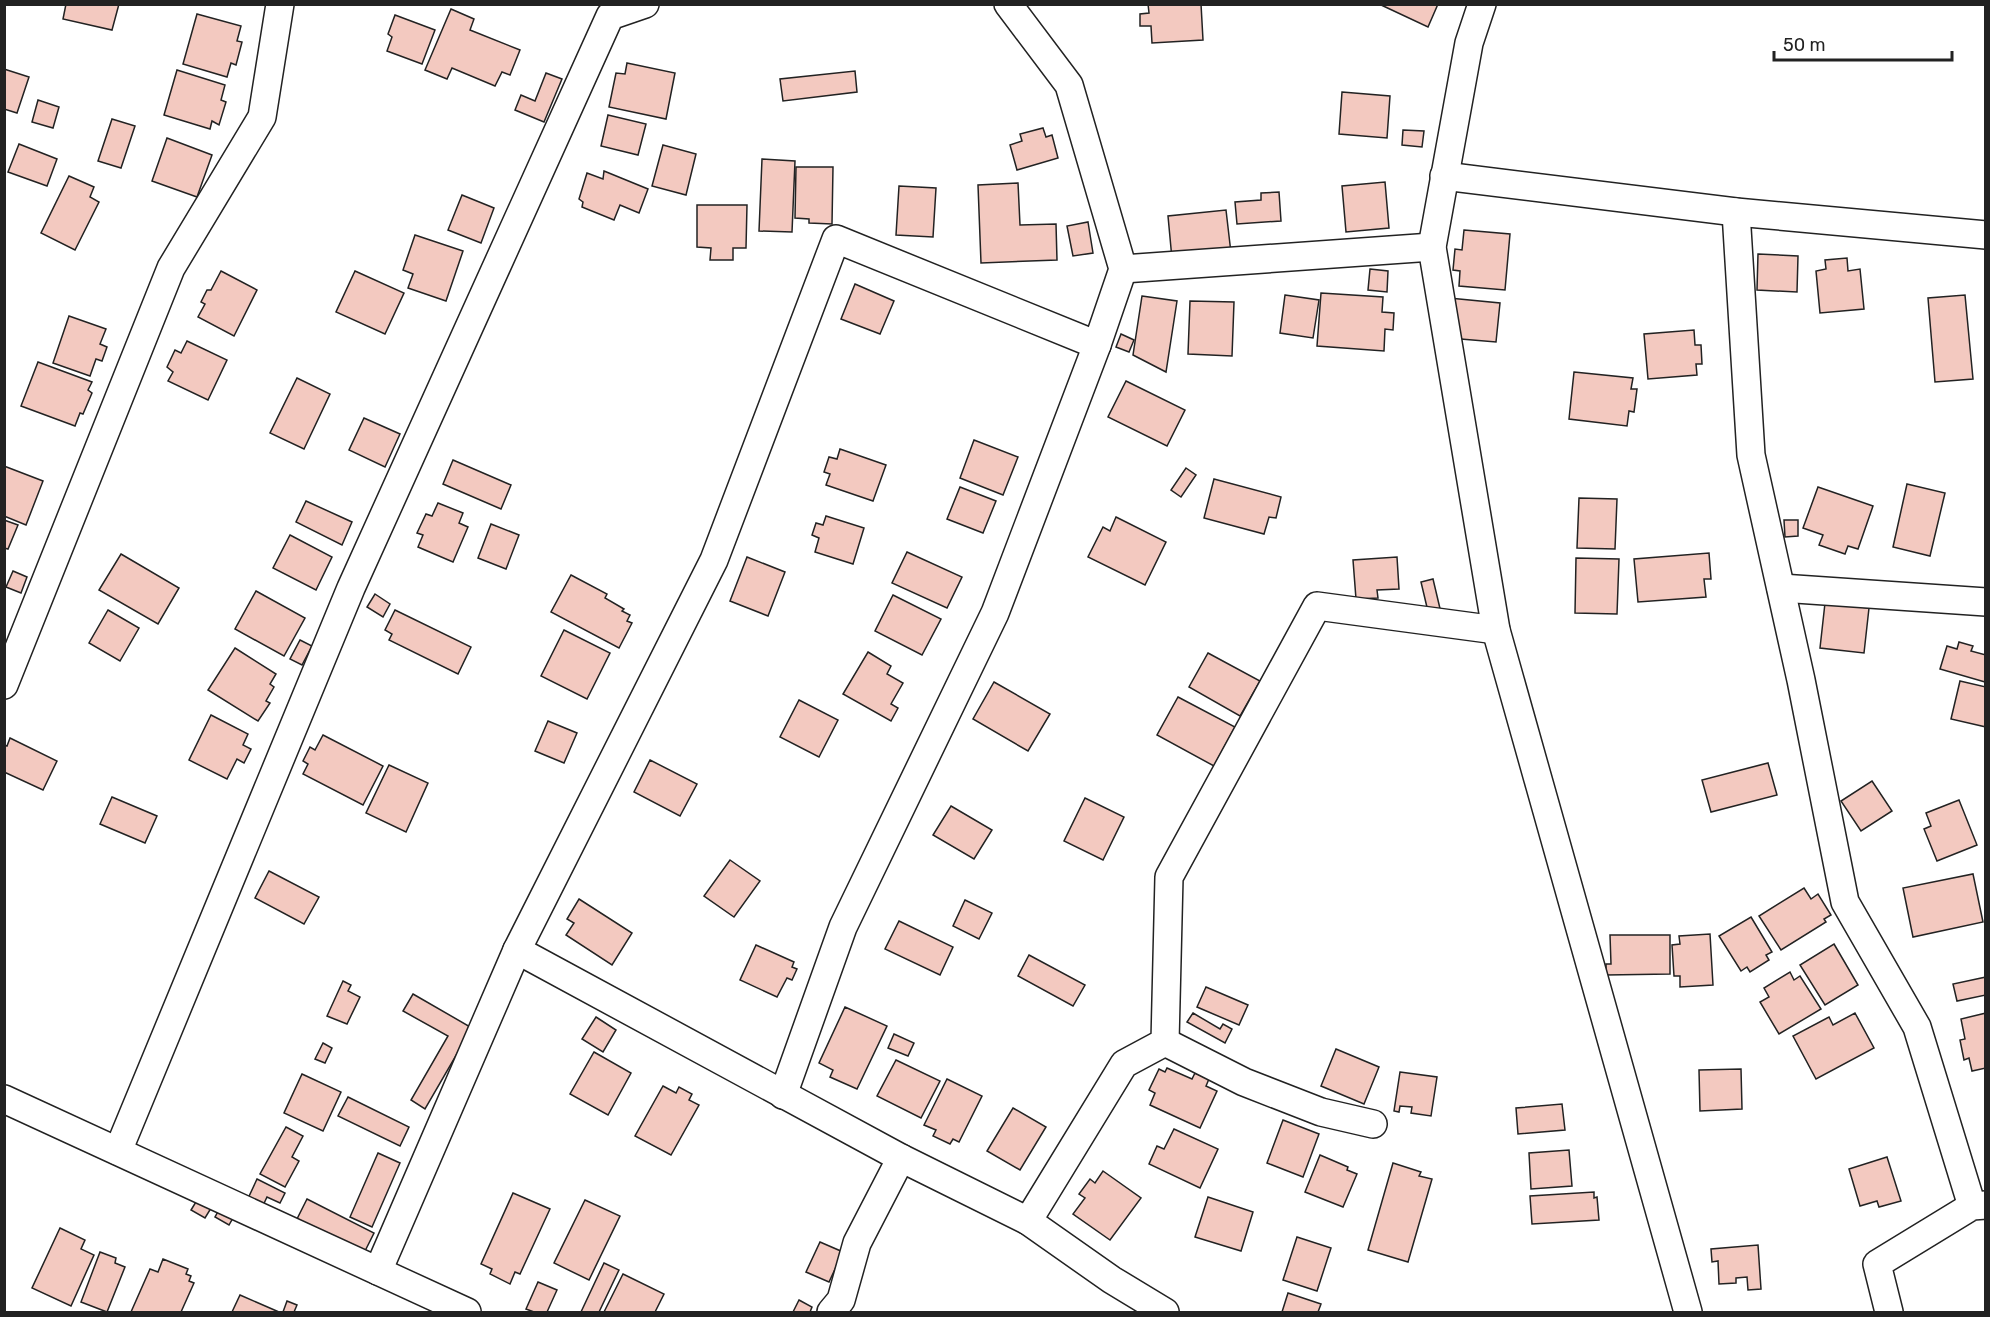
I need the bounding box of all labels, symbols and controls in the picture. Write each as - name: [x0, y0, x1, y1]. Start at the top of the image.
- scale bar: [1774, 24, 1952, 62]
- text: 50 m: [1783, 34, 1826, 56]

